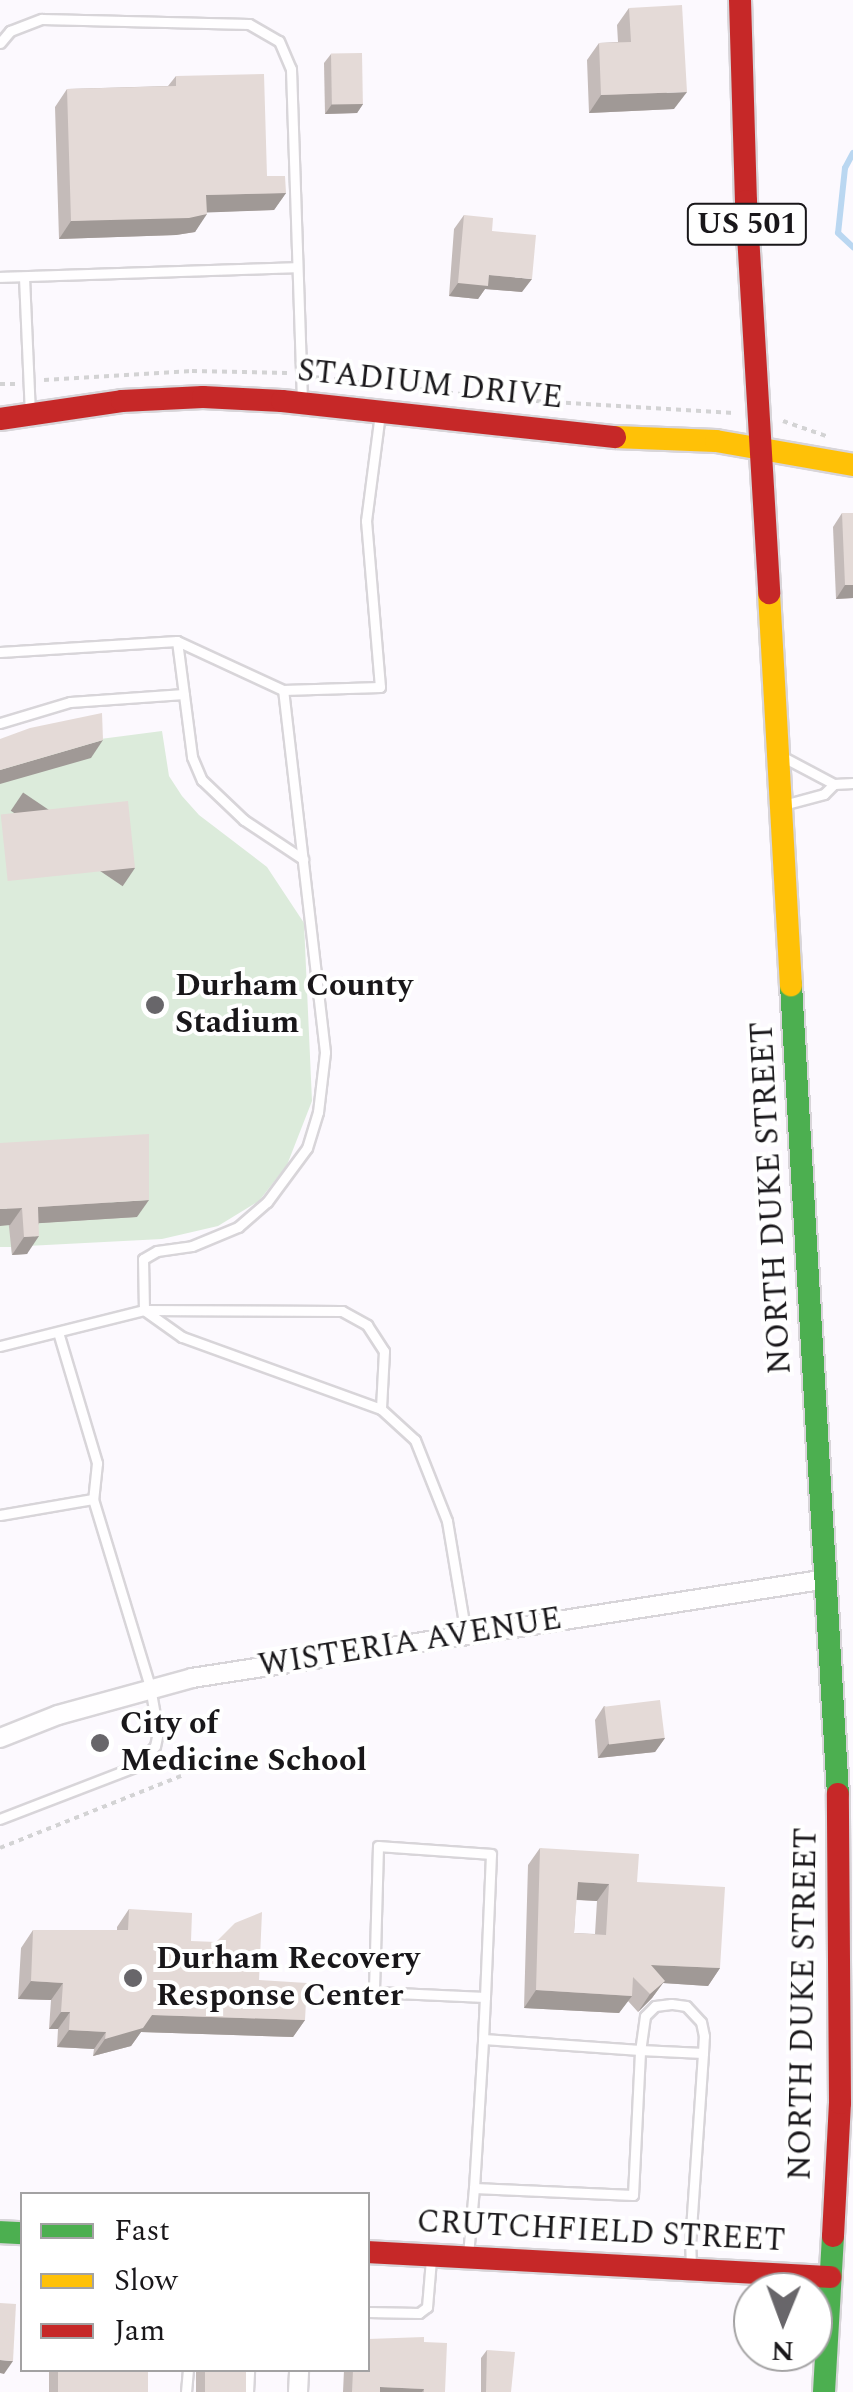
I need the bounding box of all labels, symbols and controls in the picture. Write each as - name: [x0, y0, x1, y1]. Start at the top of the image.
- road number: US 501: [684, 199, 810, 249]
- street label: STADIUM DRIVE: [296, 352, 564, 418]
- place label: Durham County Stadium: [175, 968, 413, 1043]
- marker: Durham County Stadium: [144, 994, 166, 1016]
- street label: NORTH DUKE STREET: [744, 1021, 800, 1375]
- street label: WISTERIA AVENUE: [256, 1600, 564, 1686]
- place label: City of Medicine School: [120, 1706, 367, 1781]
- marker: City of Medicine School: [89, 1732, 111, 1754]
- street label: NORTH DUKE STREET: [782, 1827, 826, 2181]
- place label: Durham Recovery Response Center: [156, 1941, 420, 2016]
- marker: Durham Recovery Response Center: [120, 1965, 146, 1991]
- legend: [20, 2192, 370, 2372]
- street label: CRUTCHFIELD STREET: [416, 2203, 786, 2261]
- text: Fast: [114, 2208, 170, 2254]
- text: Slow: [114, 2258, 178, 2304]
- north arrow: [733, 2272, 833, 2372]
- text: Jam: [114, 2308, 165, 2354]
- text: N: [771, 2329, 794, 2372]

